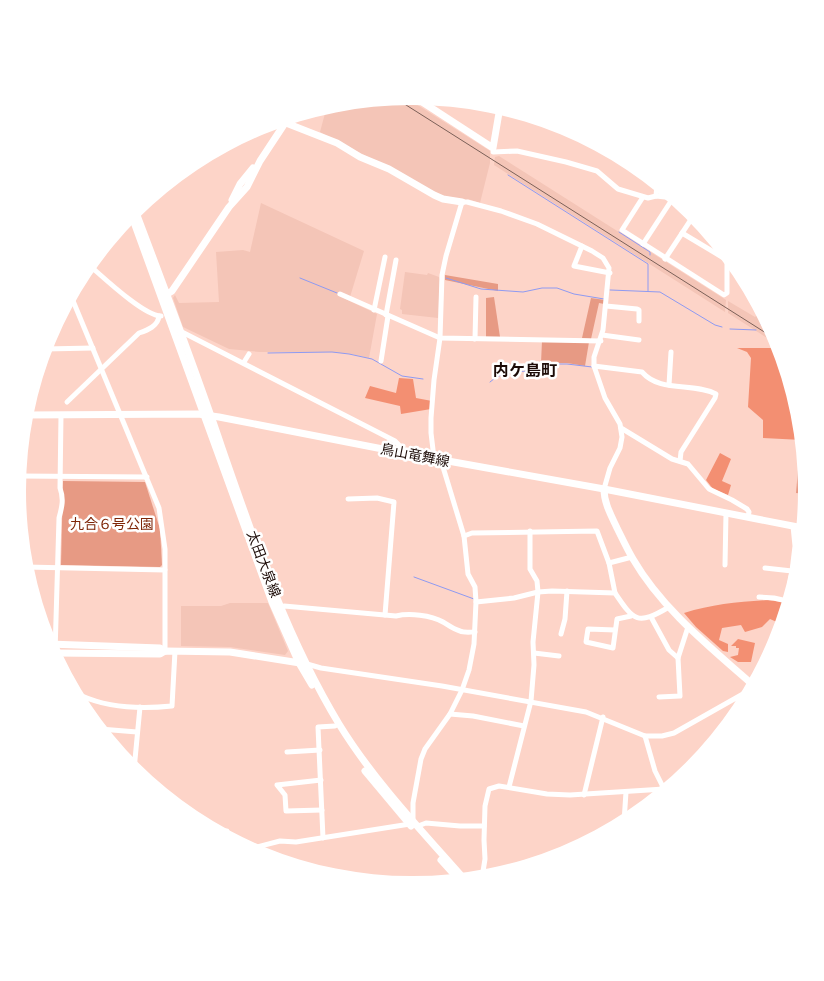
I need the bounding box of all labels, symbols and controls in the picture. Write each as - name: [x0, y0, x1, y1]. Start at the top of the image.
- district label: 内ケ島町: [493, 360, 557, 379]
- street label: 鳥山竜舞線: [379, 439, 451, 470]
- park label: 九合６号公園: [70, 515, 154, 532]
- street label: 太田大泉線: [244, 528, 285, 600]

